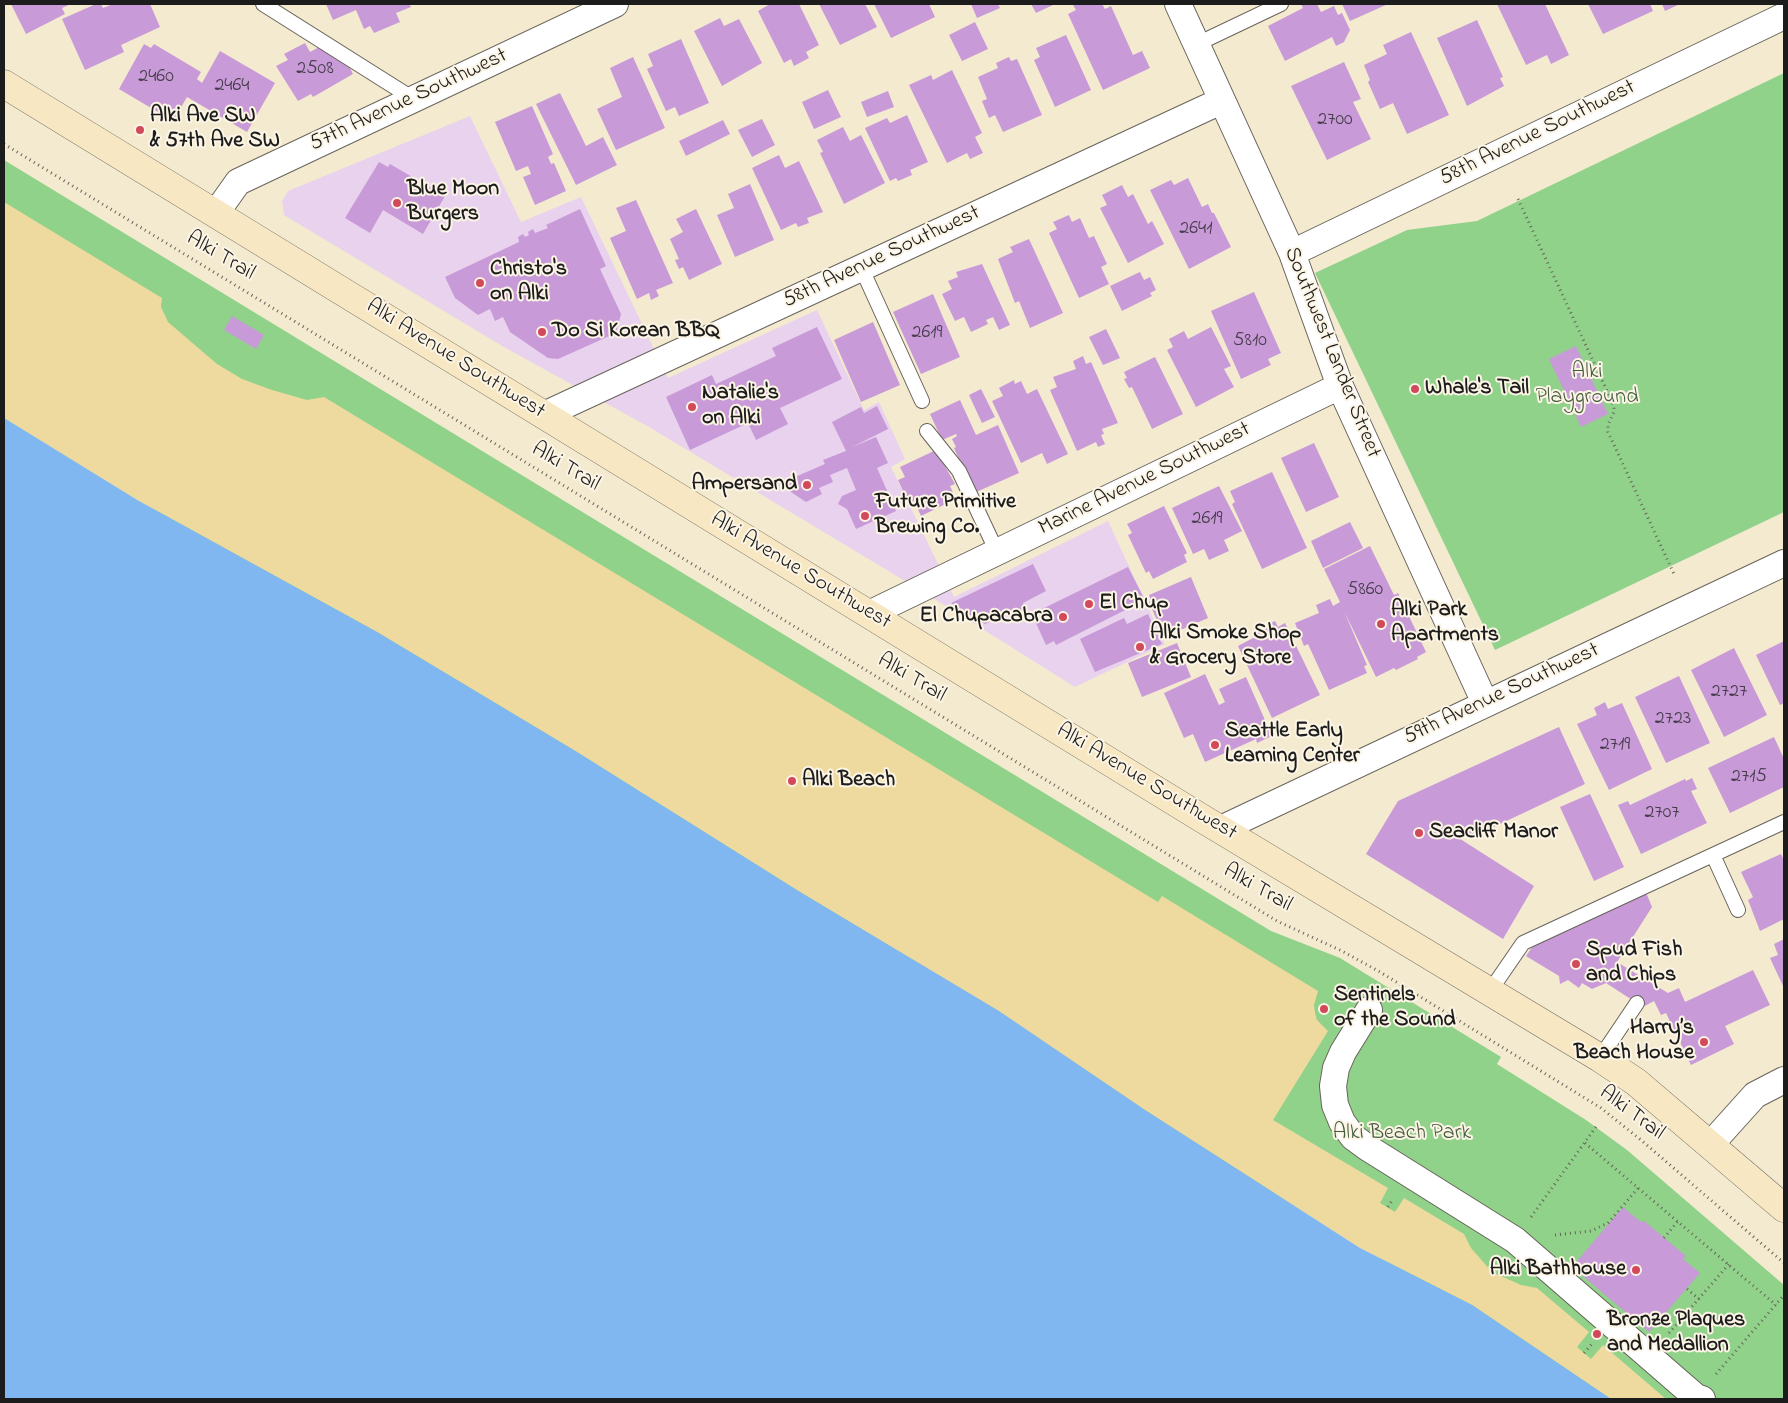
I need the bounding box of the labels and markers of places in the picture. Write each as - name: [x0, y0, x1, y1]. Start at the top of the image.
- place label: Alki Ave SW & 57th Ave SW: [150, 104, 280, 156]
- marker: Alki Ave SW & 57th Ave SW: [134, 124, 146, 136]
- place label: Blue Moon Burgers: [407, 177, 499, 228]
- marker: Blue Moon Burgers: [391, 197, 403, 209]
- place label: Christo's on Alki: [490, 257, 567, 308]
- marker: Christo's on Alki: [474, 277, 486, 289]
- place label: Do Si Korean BBQ: [552, 319, 719, 345]
- marker: Do Si Korean BBQ: [536, 326, 548, 338]
- place label: Whale's Tail: [1425, 376, 1529, 402]
- place label: Natalie's on Alki: [702, 381, 779, 432]
- marker: Whale's Tail: [1409, 383, 1421, 395]
- marker: Natalie's on Alki: [686, 401, 698, 413]
- place label: Ampersand: [691, 472, 797, 498]
- marker: Ampersand: [801, 479, 813, 491]
- place label: Future Primitive Brewing Co.: [875, 490, 1016, 542]
- marker: Future Primitive Brewing Co.: [859, 510, 871, 522]
- place label: El Chup: [1099, 591, 1169, 617]
- marker: El Chup: [1083, 598, 1095, 610]
- place label: Alki Park Apartments: [1391, 598, 1499, 650]
- place label: El Chupacabra: [920, 604, 1053, 630]
- marker: El Chupacabra: [1057, 611, 1069, 623]
- marker: Alki Park Apartments: [1375, 618, 1387, 630]
- place label: Alki Smoke Shop & Grocery Store: [1150, 621, 1301, 672]
- marker: Alki Smoke Shop & Grocery Store: [1134, 641, 1146, 653]
- place label: Seattle Early Learning Center: [1225, 719, 1360, 770]
- marker: Seattle Early Learning Center: [1209, 739, 1221, 751]
- place label: Alki Beach: [802, 768, 895, 794]
- marker: Alki Beach: [786, 775, 798, 787]
- place label: Seacliff Manor: [1429, 820, 1558, 846]
- marker: Seacliff Manor: [1413, 827, 1425, 839]
- place label: Spud Fish and Chips: [1586, 938, 1682, 989]
- marker: Spud Fish and Chips: [1570, 958, 1582, 970]
- place label: Sentinels of the Sound: [1334, 983, 1456, 1034]
- marker: Sentinels of the Sound: [1318, 1003, 1330, 1015]
- place label: Harry’s Beach House: [1574, 1016, 1694, 1068]
- marker: Harry’s Beach House: [1698, 1036, 1710, 1048]
- place label: Alki Bathhouse: [1490, 1257, 1626, 1283]
- marker: Alki Bathhouse: [1630, 1264, 1642, 1276]
- place label: Bronze Plaques and Medallion: [1607, 1308, 1745, 1360]
- marker: Bronze Plaques and Medallion: [1591, 1328, 1603, 1340]

